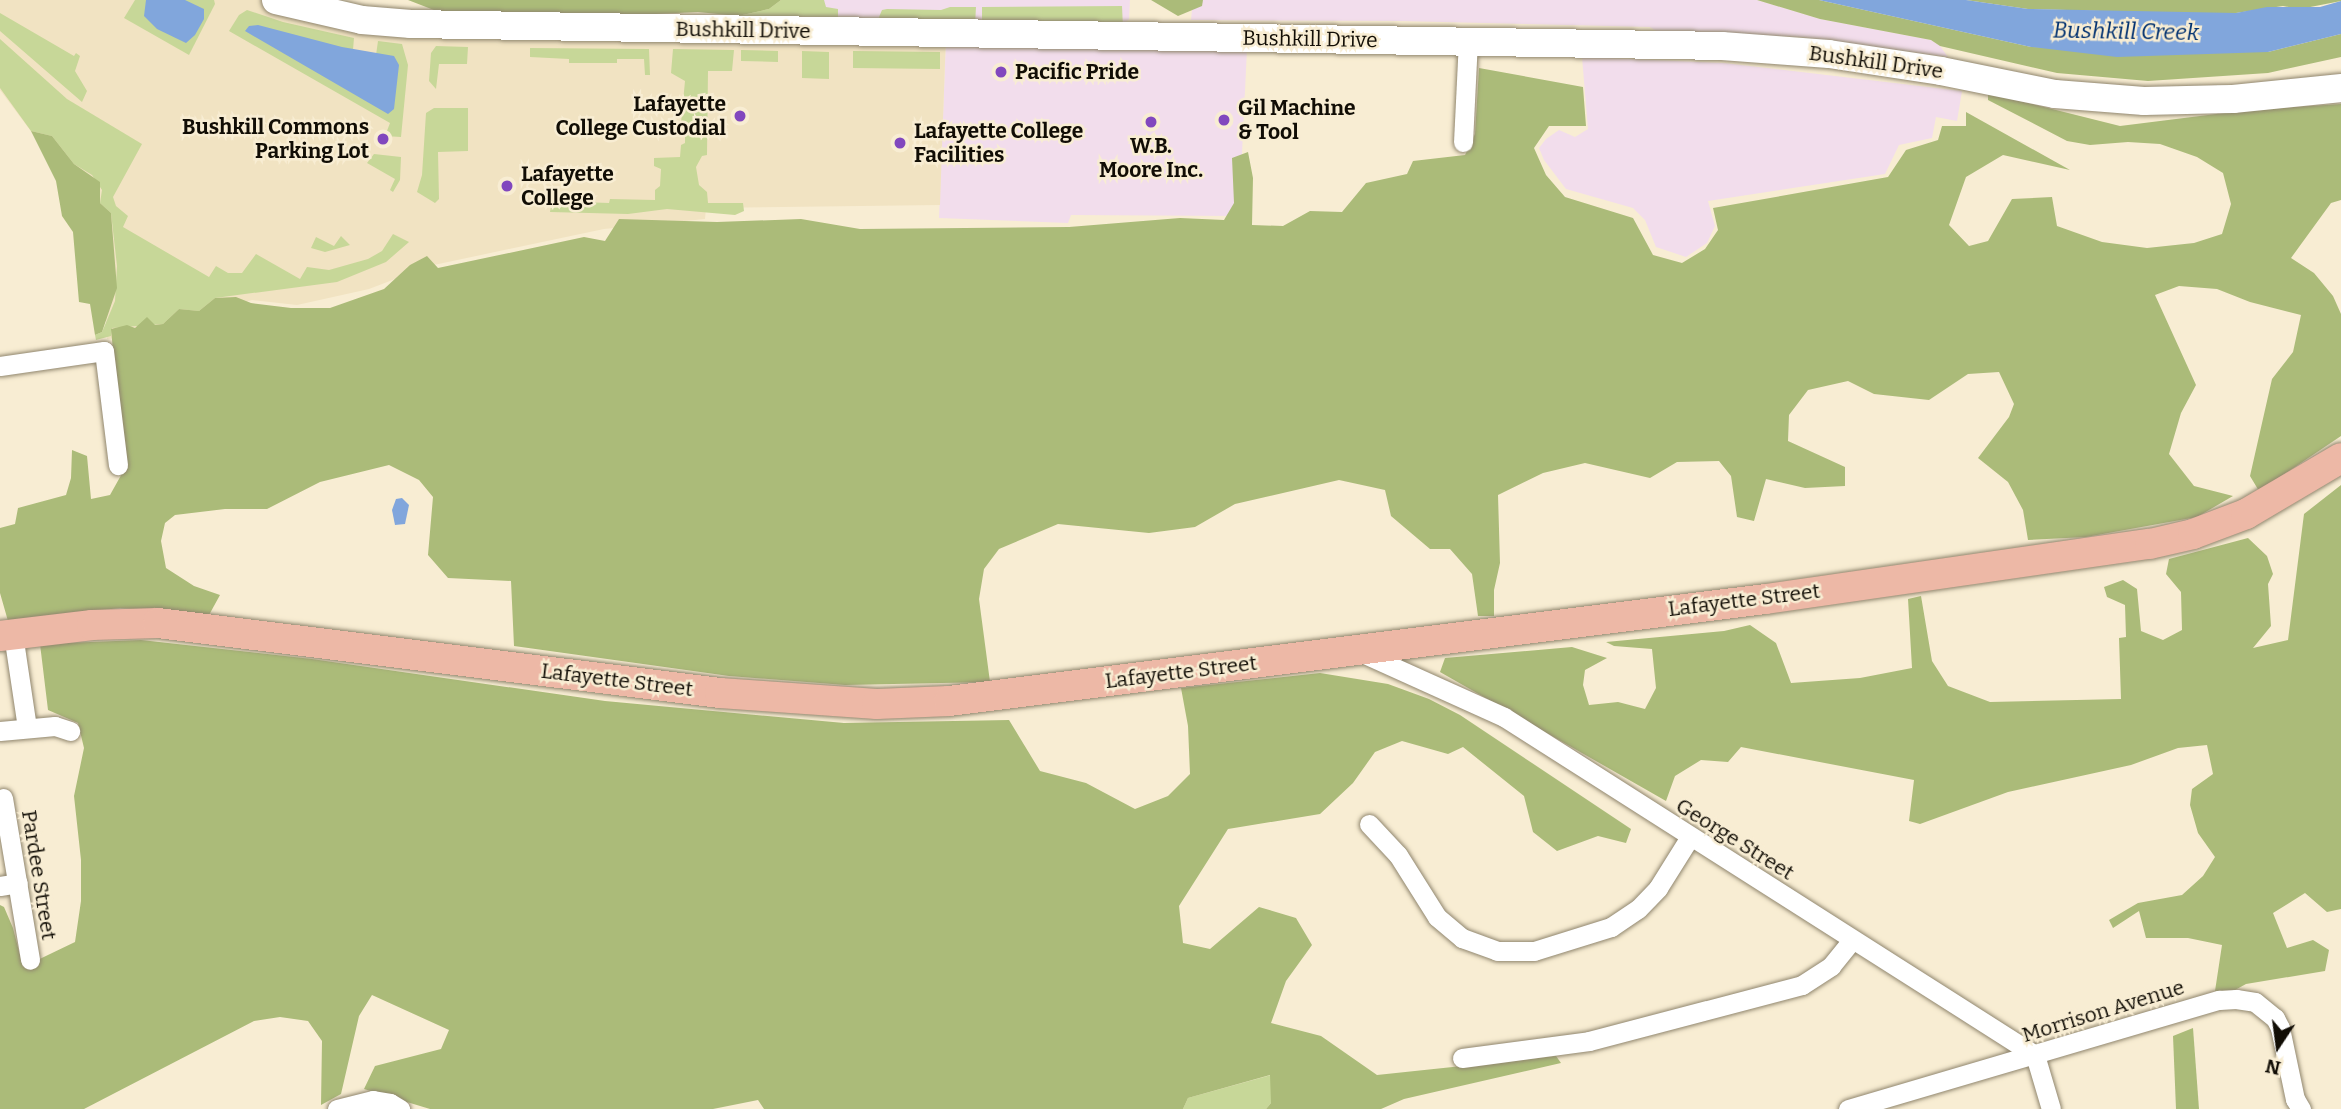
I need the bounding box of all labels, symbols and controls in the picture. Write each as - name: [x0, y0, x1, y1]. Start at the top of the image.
- street label: Bushkill Drive: [675, 16, 811, 44]
- water label: Bushkill Creek: [2053, 16, 2199, 46]
- street label: Bushkill Drive: [1242, 25, 1378, 53]
- street label: Bushkill Drive: [1807, 40, 1945, 84]
- place label: Pacific Pride: [1015, 59, 1139, 85]
- marker: Pacific Pride: [993, 64, 1009, 80]
- place label: Lafayette College Custodial: [555, 91, 726, 141]
- place label: Gil Machine & Tool: [1238, 95, 1356, 145]
- marker: Lafayette College Custodial: [732, 108, 748, 124]
- marker: Gil Machine & Tool: [1216, 112, 1232, 128]
- place label: Bushkill Commons Parking Lot: [182, 114, 369, 164]
- marker: W.B. Moore Inc.: [1143, 114, 1159, 130]
- place label: Lafayette College Facilities: [914, 118, 1083, 168]
- marker: Bushkill Commons Parking Lot: [375, 131, 391, 147]
- place label: W.B. Moore Inc.: [1099, 133, 1203, 183]
- marker: Lafayette College Facilities: [892, 135, 908, 151]
- place label: Lafayette College: [521, 161, 614, 211]
- marker: Lafayette College: [499, 178, 515, 194]
- street label: Lafayette Street: [1667, 578, 1821, 622]
- street label: Lafayette Street: [1104, 650, 1258, 694]
- street label: Lafayette Street: [540, 658, 694, 702]
- street label: George Street: [1671, 793, 1799, 885]
- street label: Pardee Street: [16, 808, 62, 942]
- street label: Morrison Avenue: [2019, 974, 2187, 1048]
- north arrow: [2243, 1011, 2313, 1081]
- text: N: [2263, 1054, 2283, 1080]

